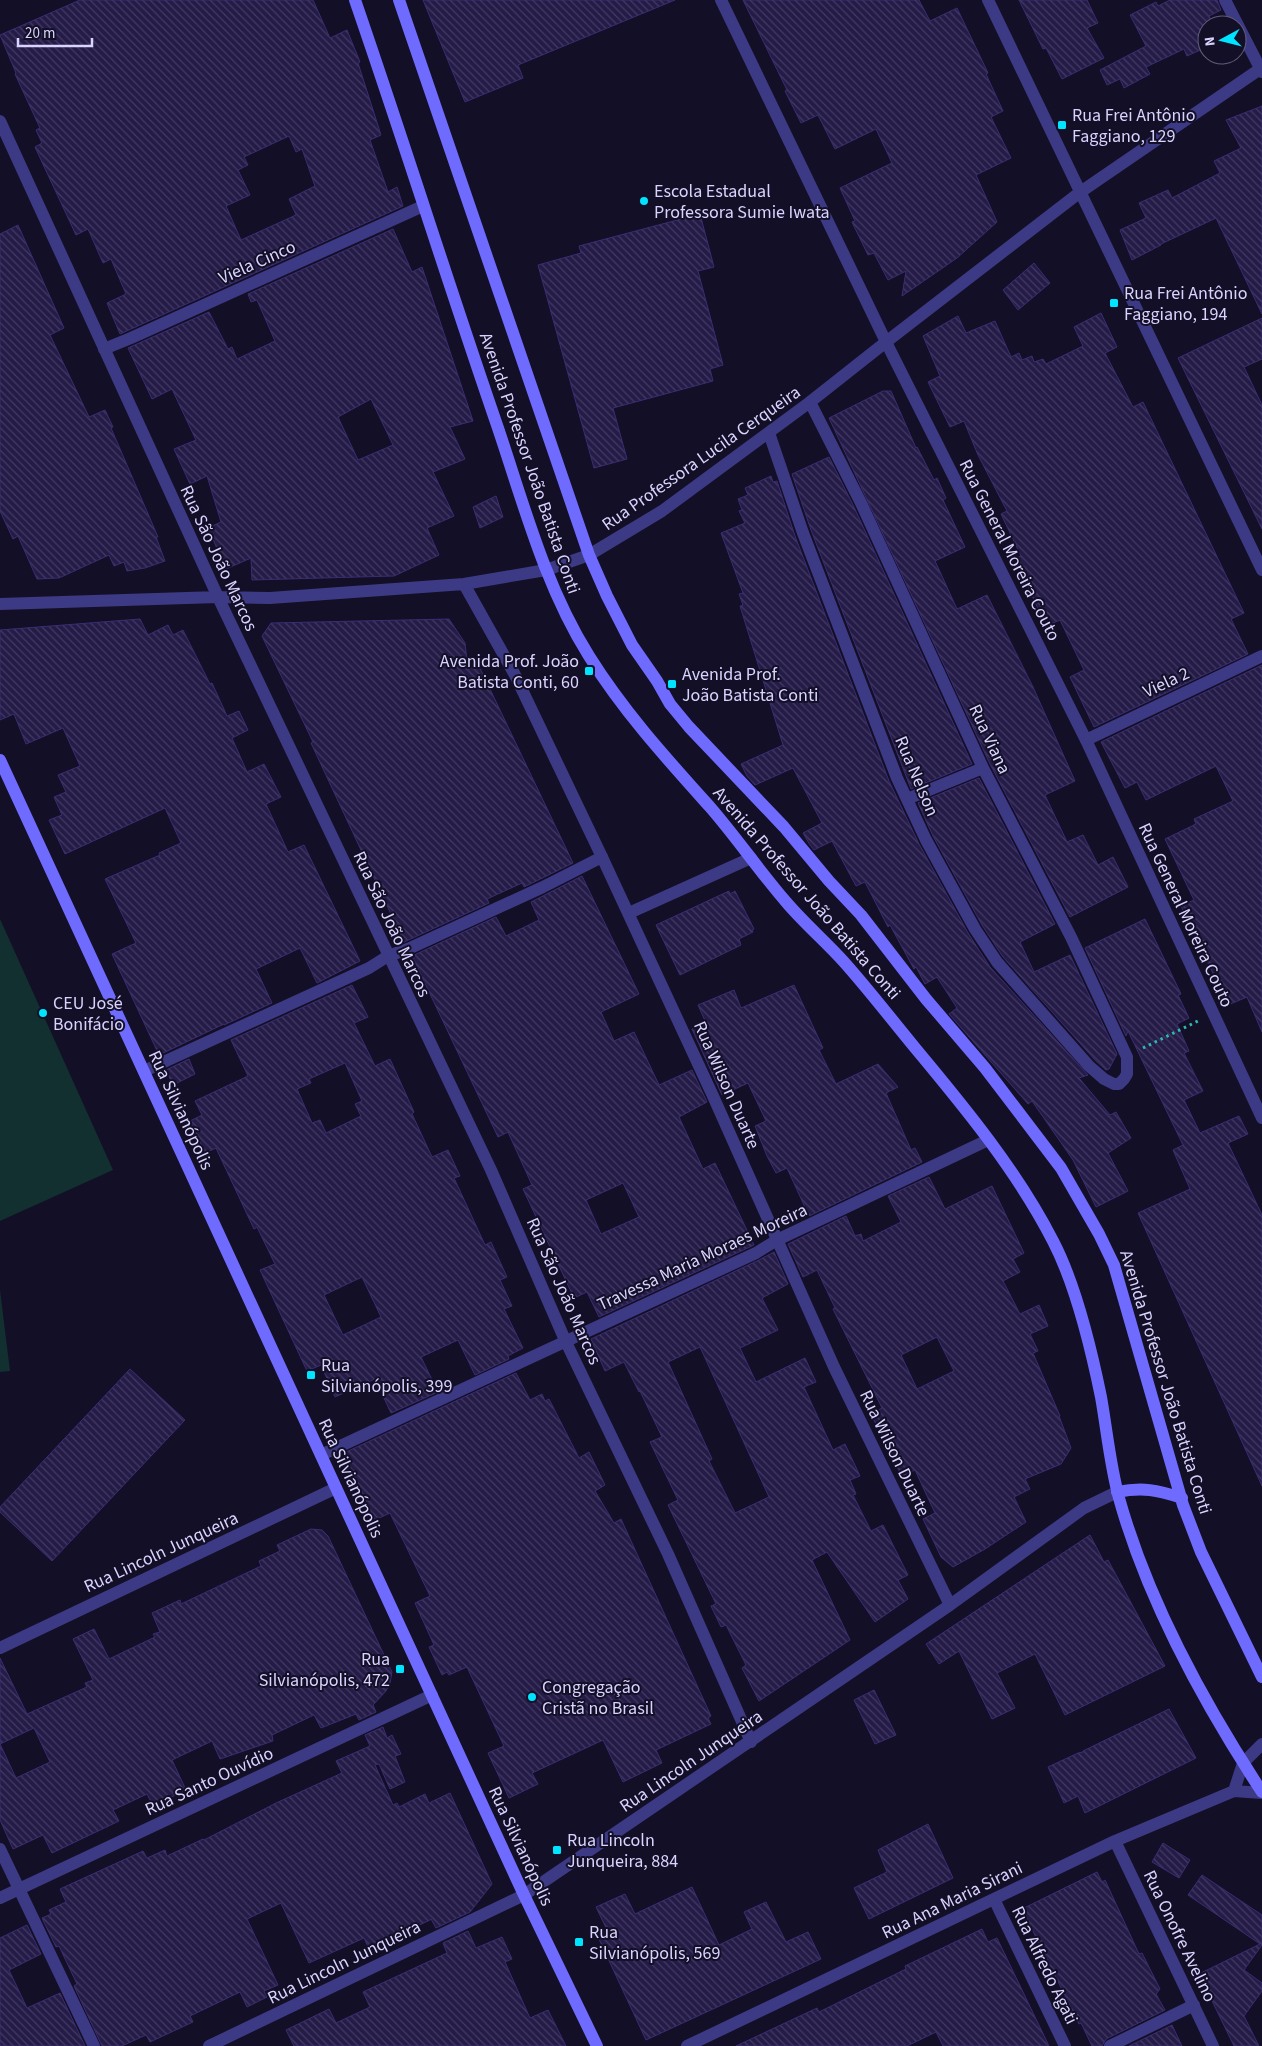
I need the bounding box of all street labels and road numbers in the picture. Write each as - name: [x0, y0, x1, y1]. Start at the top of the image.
- street label: Viela Cinco: [215, 234, 300, 291]
- street label: Avenida Professor João Batista Conti: [473, 329, 586, 597]
- street label: Rua Professora Lucila Cerqueira: [597, 380, 806, 537]
- street label: Rua General Moreira Couto: [953, 455, 1066, 645]
- street label: Rua São João Marcos: [174, 481, 263, 635]
- street label: Viela 2: [1139, 661, 1194, 704]
- street label: Rua Viana: [962, 700, 1017, 778]
- street label: Rua Nelson: [888, 732, 945, 820]
- street label: Avenida Professor João Batista Conti: [707, 781, 906, 1005]
- street label: Rua General Moreira Couto: [1132, 819, 1239, 1011]
- street label: Rua São João Marcos: [347, 847, 436, 1001]
- street label: Rua Wilson Duarte: [687, 1017, 766, 1153]
- street label: Rua Silvianópolis: [142, 1046, 219, 1174]
- street label: Travessa Maria Moraes Moreira: [593, 1198, 811, 1317]
- street label: Rua São João Marcos: [520, 1214, 607, 1369]
- street label: Avenida Professor João Batista Conti: [1113, 1247, 1218, 1517]
- street label: Rua Wilson Duarte: [853, 1386, 936, 1521]
- street label: Rua Silvianópolis: [312, 1414, 389, 1542]
- street label: Rua Lincoln Junqueira: [80, 1506, 242, 1599]
- street label: Rua Lincoln Junqueira: [615, 1704, 768, 1819]
- street label: Rua Santo Ouvídio: [141, 1741, 278, 1822]
- street label: Rua Silvianópolis: [482, 1782, 559, 1910]
- street label: Rua Ana Maria Sirani: [878, 1856, 1027, 1945]
- street label: Rua Onofre Avelino: [1137, 1866, 1222, 2006]
- street label: Rua Alfredo Agati: [1005, 1902, 1084, 2028]
- street label: Rua Lincoln Junqueira: [263, 1914, 425, 2010]

